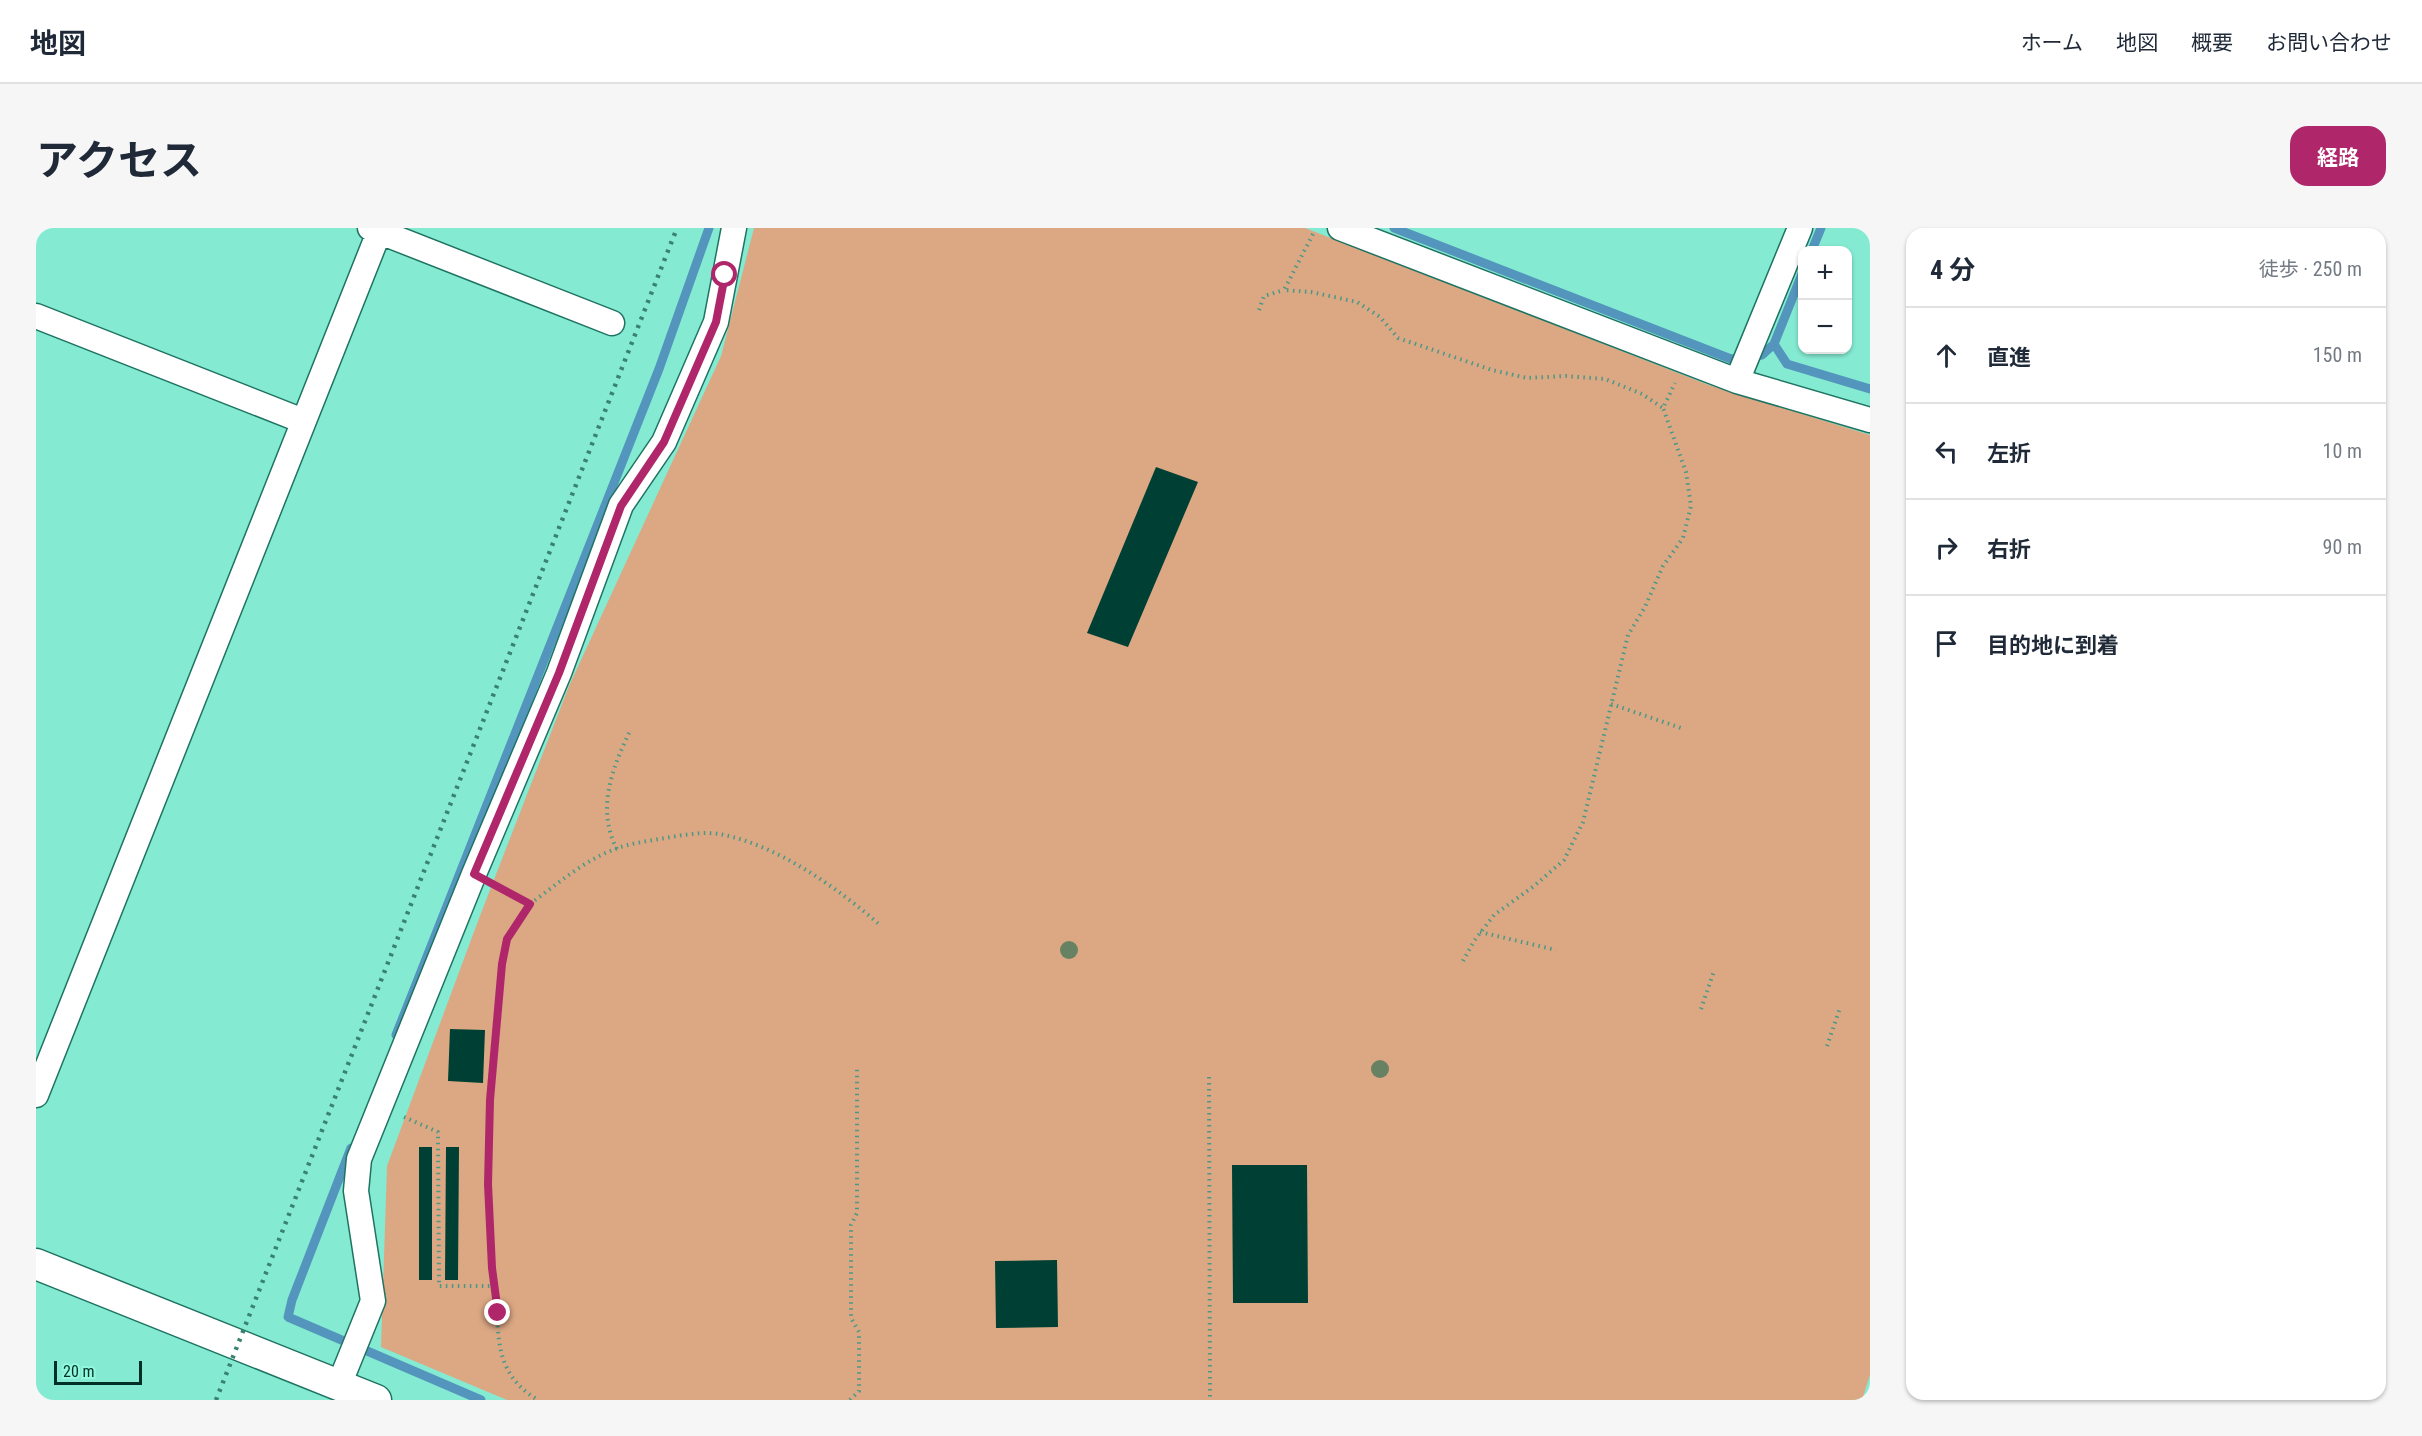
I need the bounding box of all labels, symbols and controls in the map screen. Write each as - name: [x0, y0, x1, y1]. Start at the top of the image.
- text: 地図: [30, 27, 86, 60]
- text: ホーム: [2021, 31, 2083, 55]
- text: 地図: [2116, 31, 2158, 55]
- text: 概要: [2191, 31, 2233, 55]
- text: お問い合わせ: [2266, 31, 2392, 55]
- button: 経路: [2290, 126, 2386, 186]
- text: アクセス: [36, 136, 202, 185]
- map controls: [1798, 246, 1852, 354]
- button: +: [1798, 246, 1852, 300]
- text: 4 分: [1930, 255, 1975, 285]
- text: 徒歩 · 250 m: [2259, 257, 2362, 281]
- route start: [711, 261, 737, 287]
- button: −: [1798, 300, 1852, 354]
- icon: ahead: [1930, 339, 1963, 372]
- text: 150 m: [2313, 343, 2362, 367]
- text: 直進: [1987, 345, 2031, 370]
- icon: left: [1930, 435, 1963, 468]
- text: 10 m: [2323, 439, 2362, 463]
- text: 左折: [1987, 441, 2031, 466]
- icon: right: [1930, 531, 1963, 564]
- text: 90 m: [2323, 535, 2362, 559]
- text: 右折: [1987, 537, 2031, 562]
- icon: arrive: [1930, 627, 1963, 660]
- text: 目的地に到着: [1987, 633, 2119, 658]
- route end: [484, 1299, 510, 1325]
- scale bar: [54, 1358, 142, 1386]
- text: 20 m: [63, 1362, 95, 1381]

